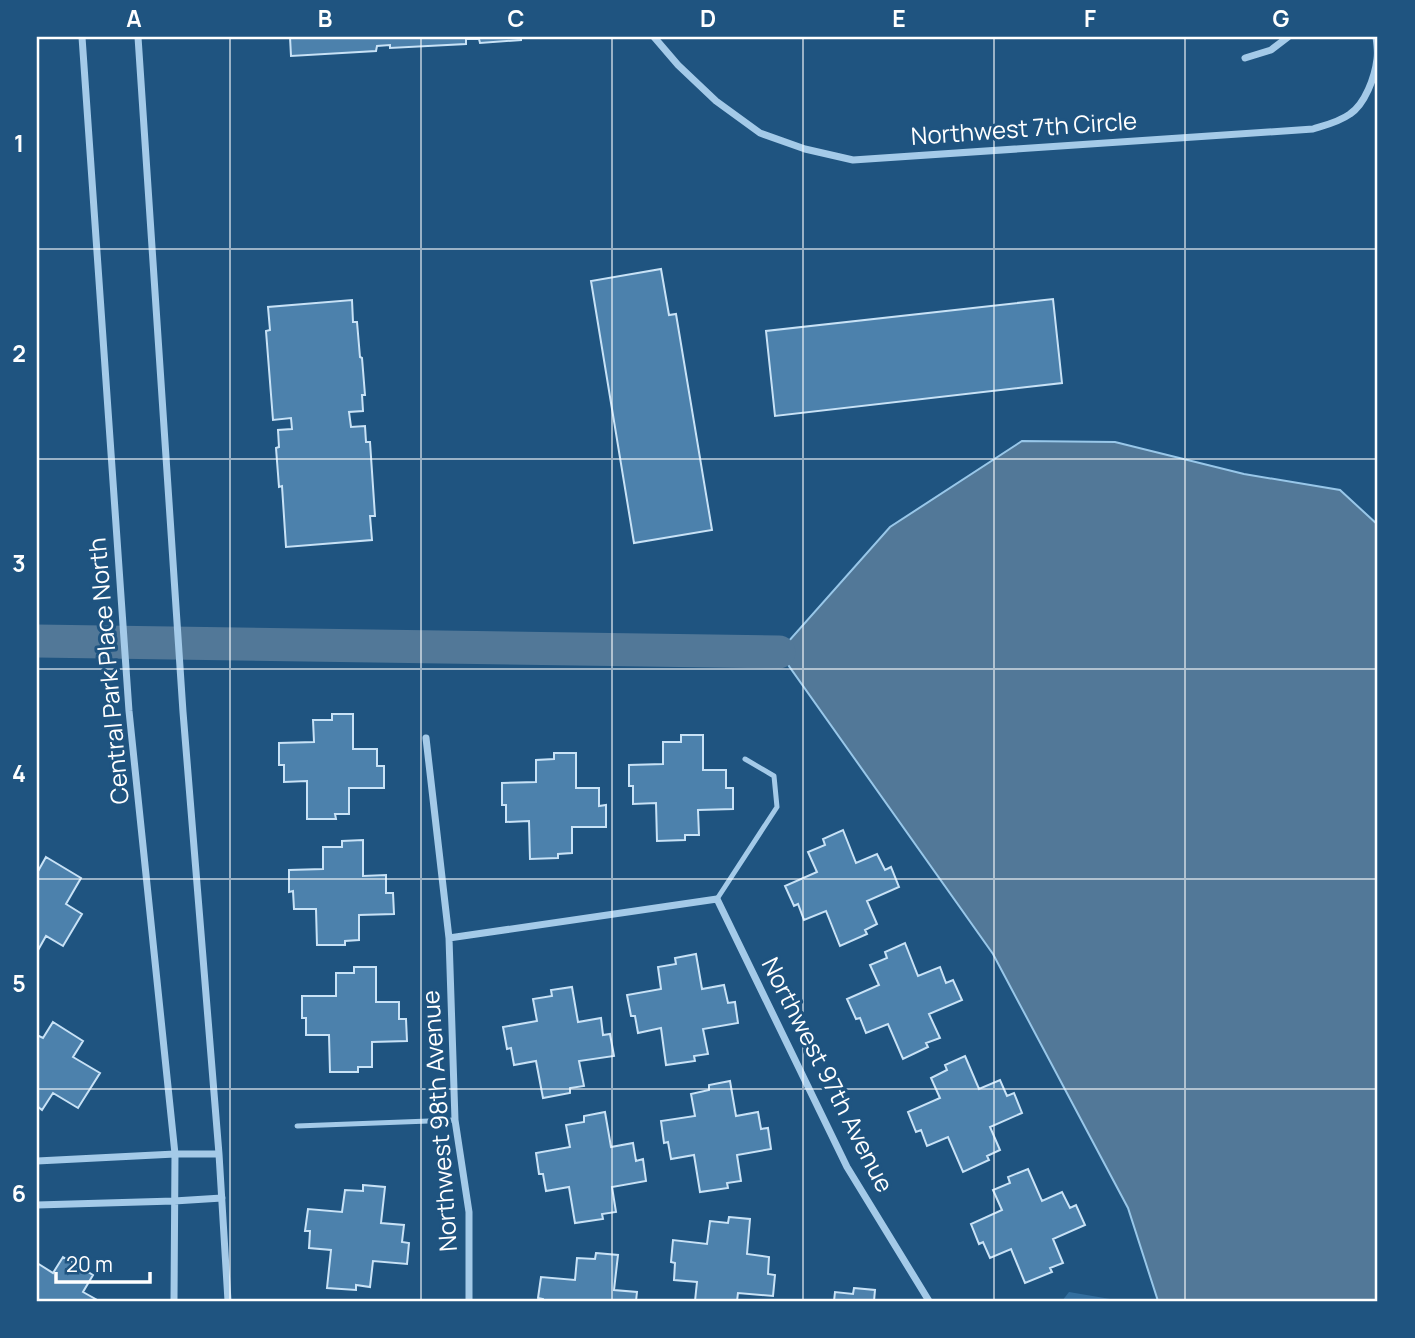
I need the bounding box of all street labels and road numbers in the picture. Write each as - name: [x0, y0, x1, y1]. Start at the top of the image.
- street label: Northwest 7th Circle: [910, 103, 1138, 152]
- street label: Central Park Place North: [79, 536, 136, 806]
- street label: Northwest 97th Avenue: [755, 951, 902, 1197]
- street label: Northwest 98th Avenue: [413, 989, 464, 1253]

